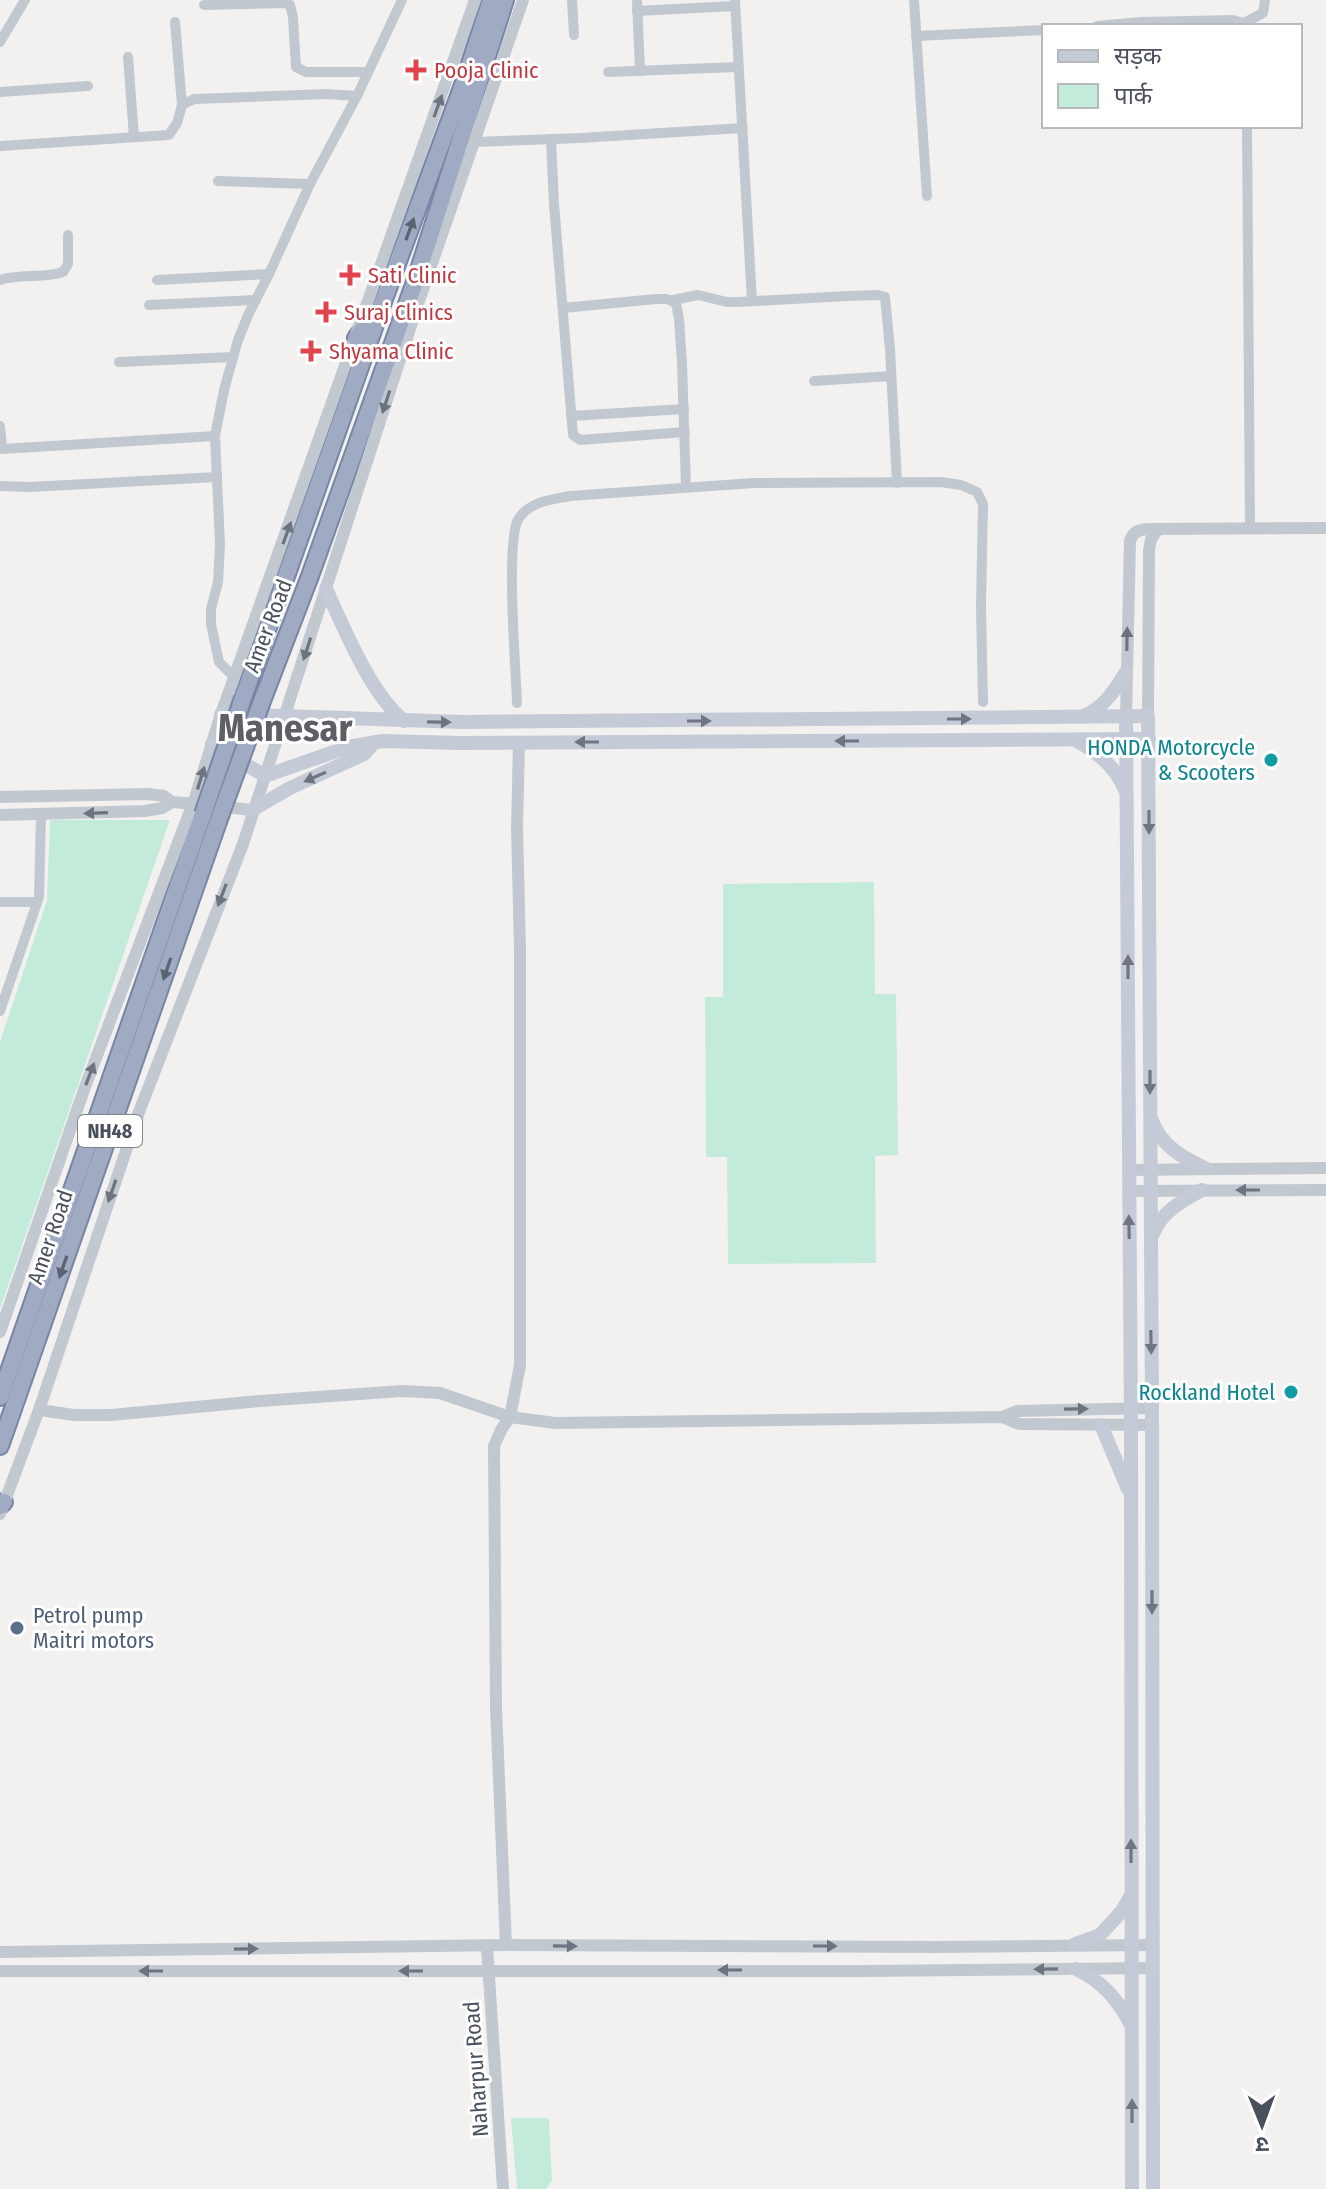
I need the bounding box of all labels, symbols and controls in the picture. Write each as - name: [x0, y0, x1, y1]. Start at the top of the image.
- legend: [1042, 24, 1302, 128]
- text: सड़क: [1114, 42, 1162, 70]
- place label: Pooja Clinic: [434, 57, 539, 84]
- marker: Pooja Clinic: [405, 59, 427, 81]
- text: पार्क: [1114, 82, 1153, 110]
- one-way arrow: [433, 94, 445, 118]
- one-way arrow: [404, 217, 417, 241]
- place label: Sati Clinic: [368, 262, 457, 289]
- marker: Sati Clinic: [339, 264, 361, 286]
- place label: Suraj Clinics: [344, 299, 453, 326]
- marker: Suraj Clinics: [315, 301, 337, 323]
- place label: Shyama Clinic: [329, 338, 454, 365]
- marker: Shyama Clinic: [300, 340, 322, 362]
- one-way arrow: [380, 390, 392, 414]
- one-way arrow: [281, 520, 293, 544]
- street label: Amer Road: [238, 576, 298, 676]
- one-way arrow: [1121, 626, 1133, 651]
- one-way arrow: [300, 637, 312, 661]
- district label: Manesar: [218, 705, 353, 751]
- one-way arrow: [947, 713, 972, 725]
- one-way arrow: [687, 715, 712, 727]
- one-way arrow: [427, 716, 452, 728]
- place label: HONDA Motorcycle & Scooters: [1087, 734, 1255, 786]
- one-way arrow: [834, 735, 859, 747]
- one-way arrow: [574, 736, 599, 748]
- marker: HONDA Motorcycle & Scooters: [1262, 751, 1280, 769]
- one-way arrow: [195, 766, 208, 790]
- one-way arrow: [303, 771, 327, 784]
- one-way arrow: [83, 807, 108, 820]
- one-way arrow: [1143, 810, 1155, 835]
- one-way arrow: [216, 883, 229, 907]
- one-way arrow: [1122, 954, 1134, 979]
- one-way arrow: [160, 957, 173, 981]
- one-way arrow: [85, 1062, 97, 1086]
- one-way arrow: [1144, 1070, 1156, 1095]
- road number: NH48: [78, 1115, 142, 1147]
- one-way arrow: [106, 1179, 118, 1203]
- one-way arrow: [1235, 1184, 1260, 1196]
- street label: Amer Road: [21, 1186, 79, 1288]
- one-way arrow: [1123, 1214, 1135, 1239]
- one-way arrow: [56, 1255, 68, 1279]
- one-way arrow: [1145, 1330, 1157, 1355]
- place label: Rockland Hotel: [1139, 1379, 1275, 1406]
- marker: Rockland Hotel: [1282, 1383, 1300, 1401]
- one-way arrow: [1064, 1403, 1089, 1416]
- one-way arrow: [1146, 1590, 1158, 1615]
- place label: Petrol pump Maitri motors: [33, 1602, 154, 1654]
- marker: Petrol pump Maitri motors: [8, 1619, 26, 1637]
- one-way arrow: [1125, 1838, 1137, 1863]
- one-way arrow: [553, 1940, 578, 1952]
- one-way arrow: [813, 1940, 838, 1952]
- one-way arrow: [234, 1943, 259, 1955]
- one-way arrow: [1033, 1963, 1058, 1975]
- one-way arrow: [717, 1964, 742, 1977]
- one-way arrow: [138, 1965, 163, 1977]
- one-way arrow: [398, 1965, 423, 1977]
- street label: Naharpur Road: [458, 2000, 494, 2138]
- north arrow: [1222, 2085, 1302, 2165]
- one-way arrow: [1126, 2098, 1138, 2123]
- text: उ: [1255, 2131, 1269, 2158]

